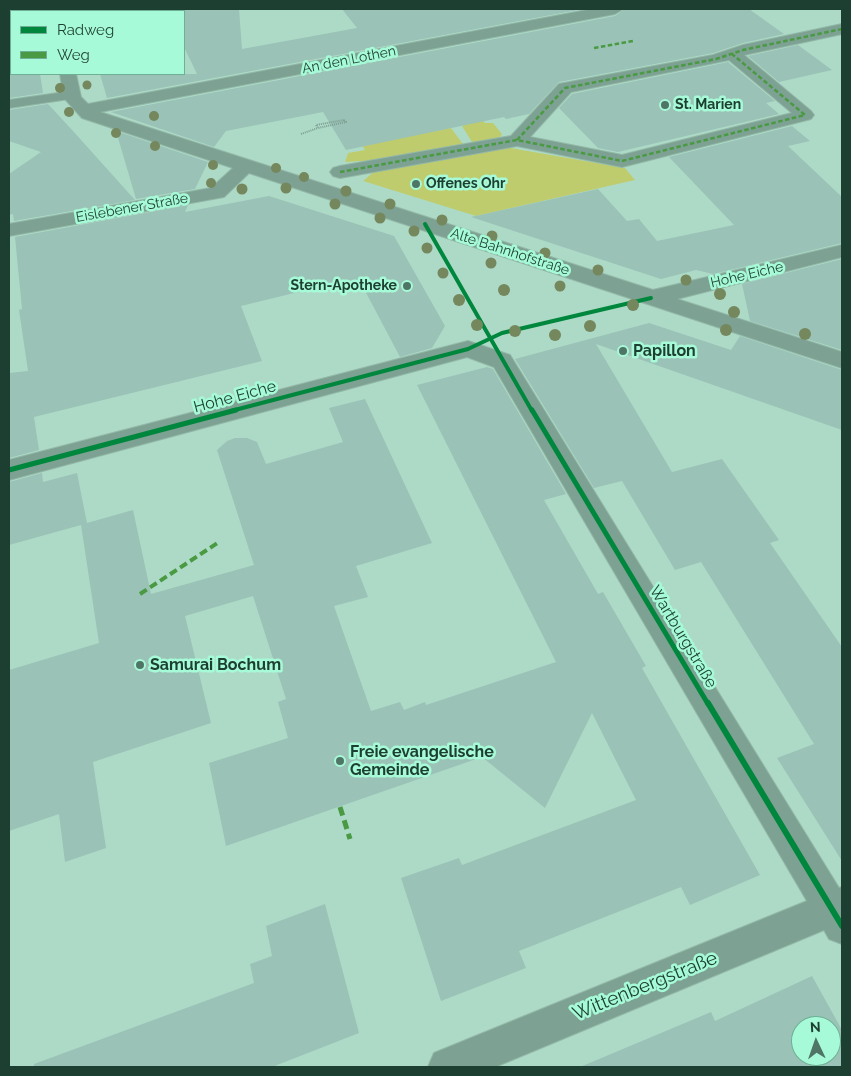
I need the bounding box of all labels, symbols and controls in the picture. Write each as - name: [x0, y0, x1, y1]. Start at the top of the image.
- legend: [10, 10, 185, 75]
- text: Radweg: [57, 21, 114, 39]
- street label: An den Lothen: [301, 43, 397, 77]
- text: Weg: [57, 46, 90, 64]
- place label: St. Marien: [675, 97, 741, 113]
- marker: St. Marien: [659, 99, 671, 111]
- place label: Offenes Ohr: [426, 176, 505, 192]
- marker: Offenes Ohr: [410, 178, 422, 190]
- street label: Eislebener Straße: [75, 190, 189, 226]
- street label: Alte Bahnhofstraße: [449, 225, 571, 279]
- street label: Hohe Eiche: [709, 258, 785, 292]
- place label: Stern-Apotheke: [290, 278, 397, 294]
- marker: Stern-Apotheke: [401, 280, 413, 292]
- place label: Papillon: [633, 341, 696, 361]
- marker: Papillon: [617, 345, 629, 357]
- street label: Hohe Eiche: [192, 377, 278, 417]
- street label: Wartburgstraße: [645, 582, 721, 692]
- place label: Samurai Bochum: [150, 655, 281, 675]
- marker: Samurai Bochum: [134, 659, 146, 671]
- place label: Freie evangelische Gemeinde: [350, 742, 494, 780]
- marker: Freie evangelische Gemeinde: [334, 755, 346, 767]
- street label: Wittenbergstraße: [569, 947, 721, 1025]
- north arrow: [791, 1016, 841, 1066]
- text: N: [810, 1019, 821, 1035]

